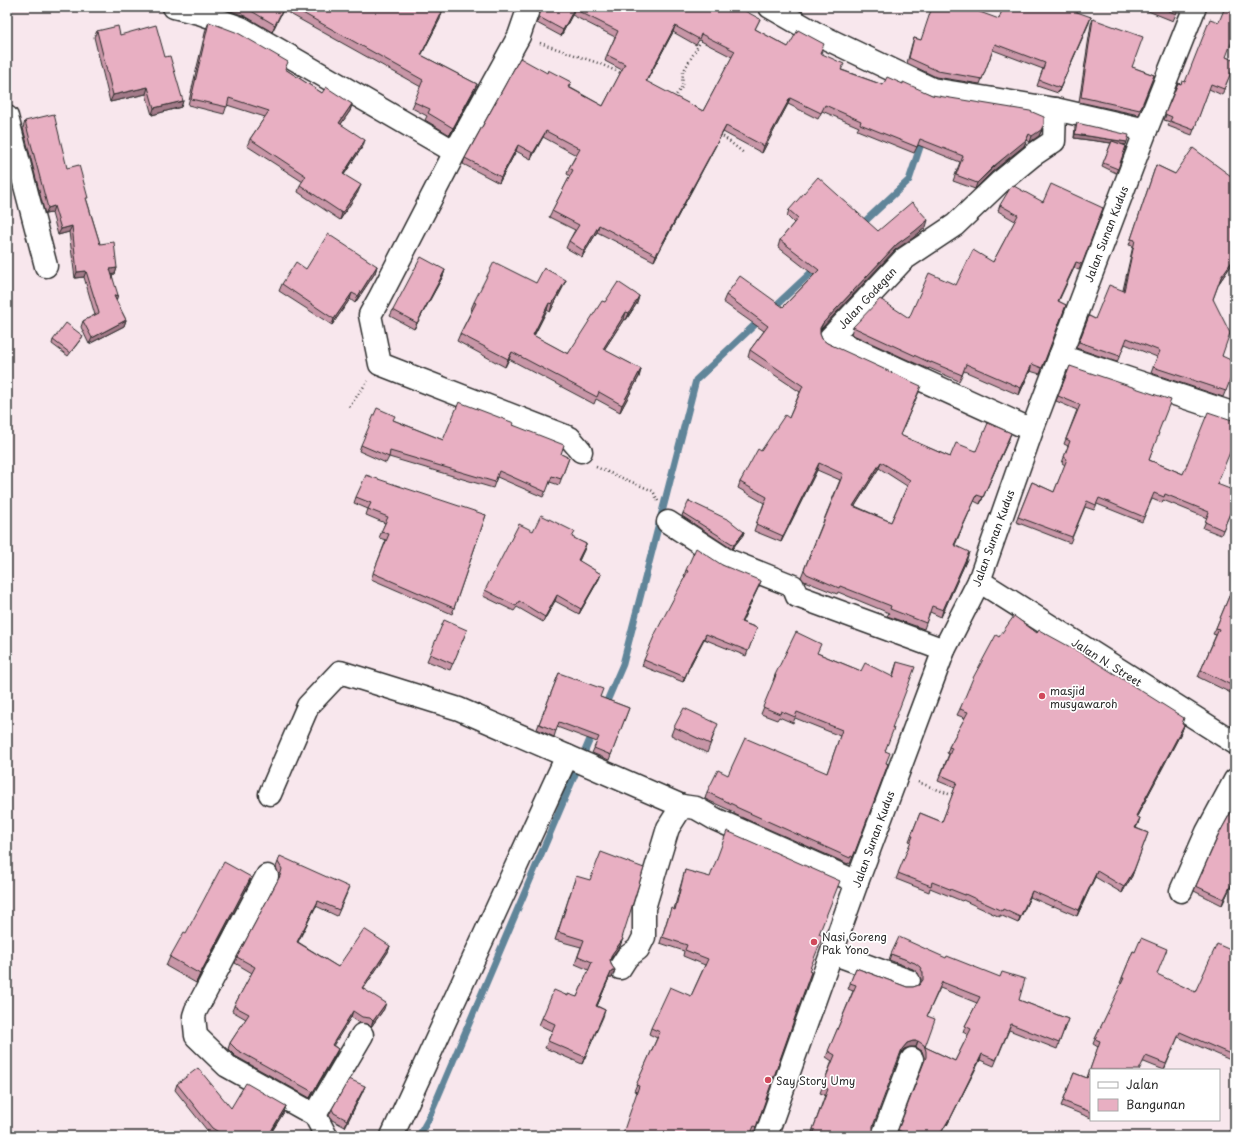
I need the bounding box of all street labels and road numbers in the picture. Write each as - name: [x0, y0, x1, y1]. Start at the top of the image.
- street label: Jalan Sunan Kudus: [1080, 183, 1132, 285]
- street label: Jalan Godegan: [834, 263, 900, 333]
- street label: Jalan Sunan Kudus: [968, 487, 1018, 589]
- street label: Jalan N. Street: [1068, 634, 1146, 691]
- street label: Jalan Sunan Kudus: [848, 788, 898, 890]

